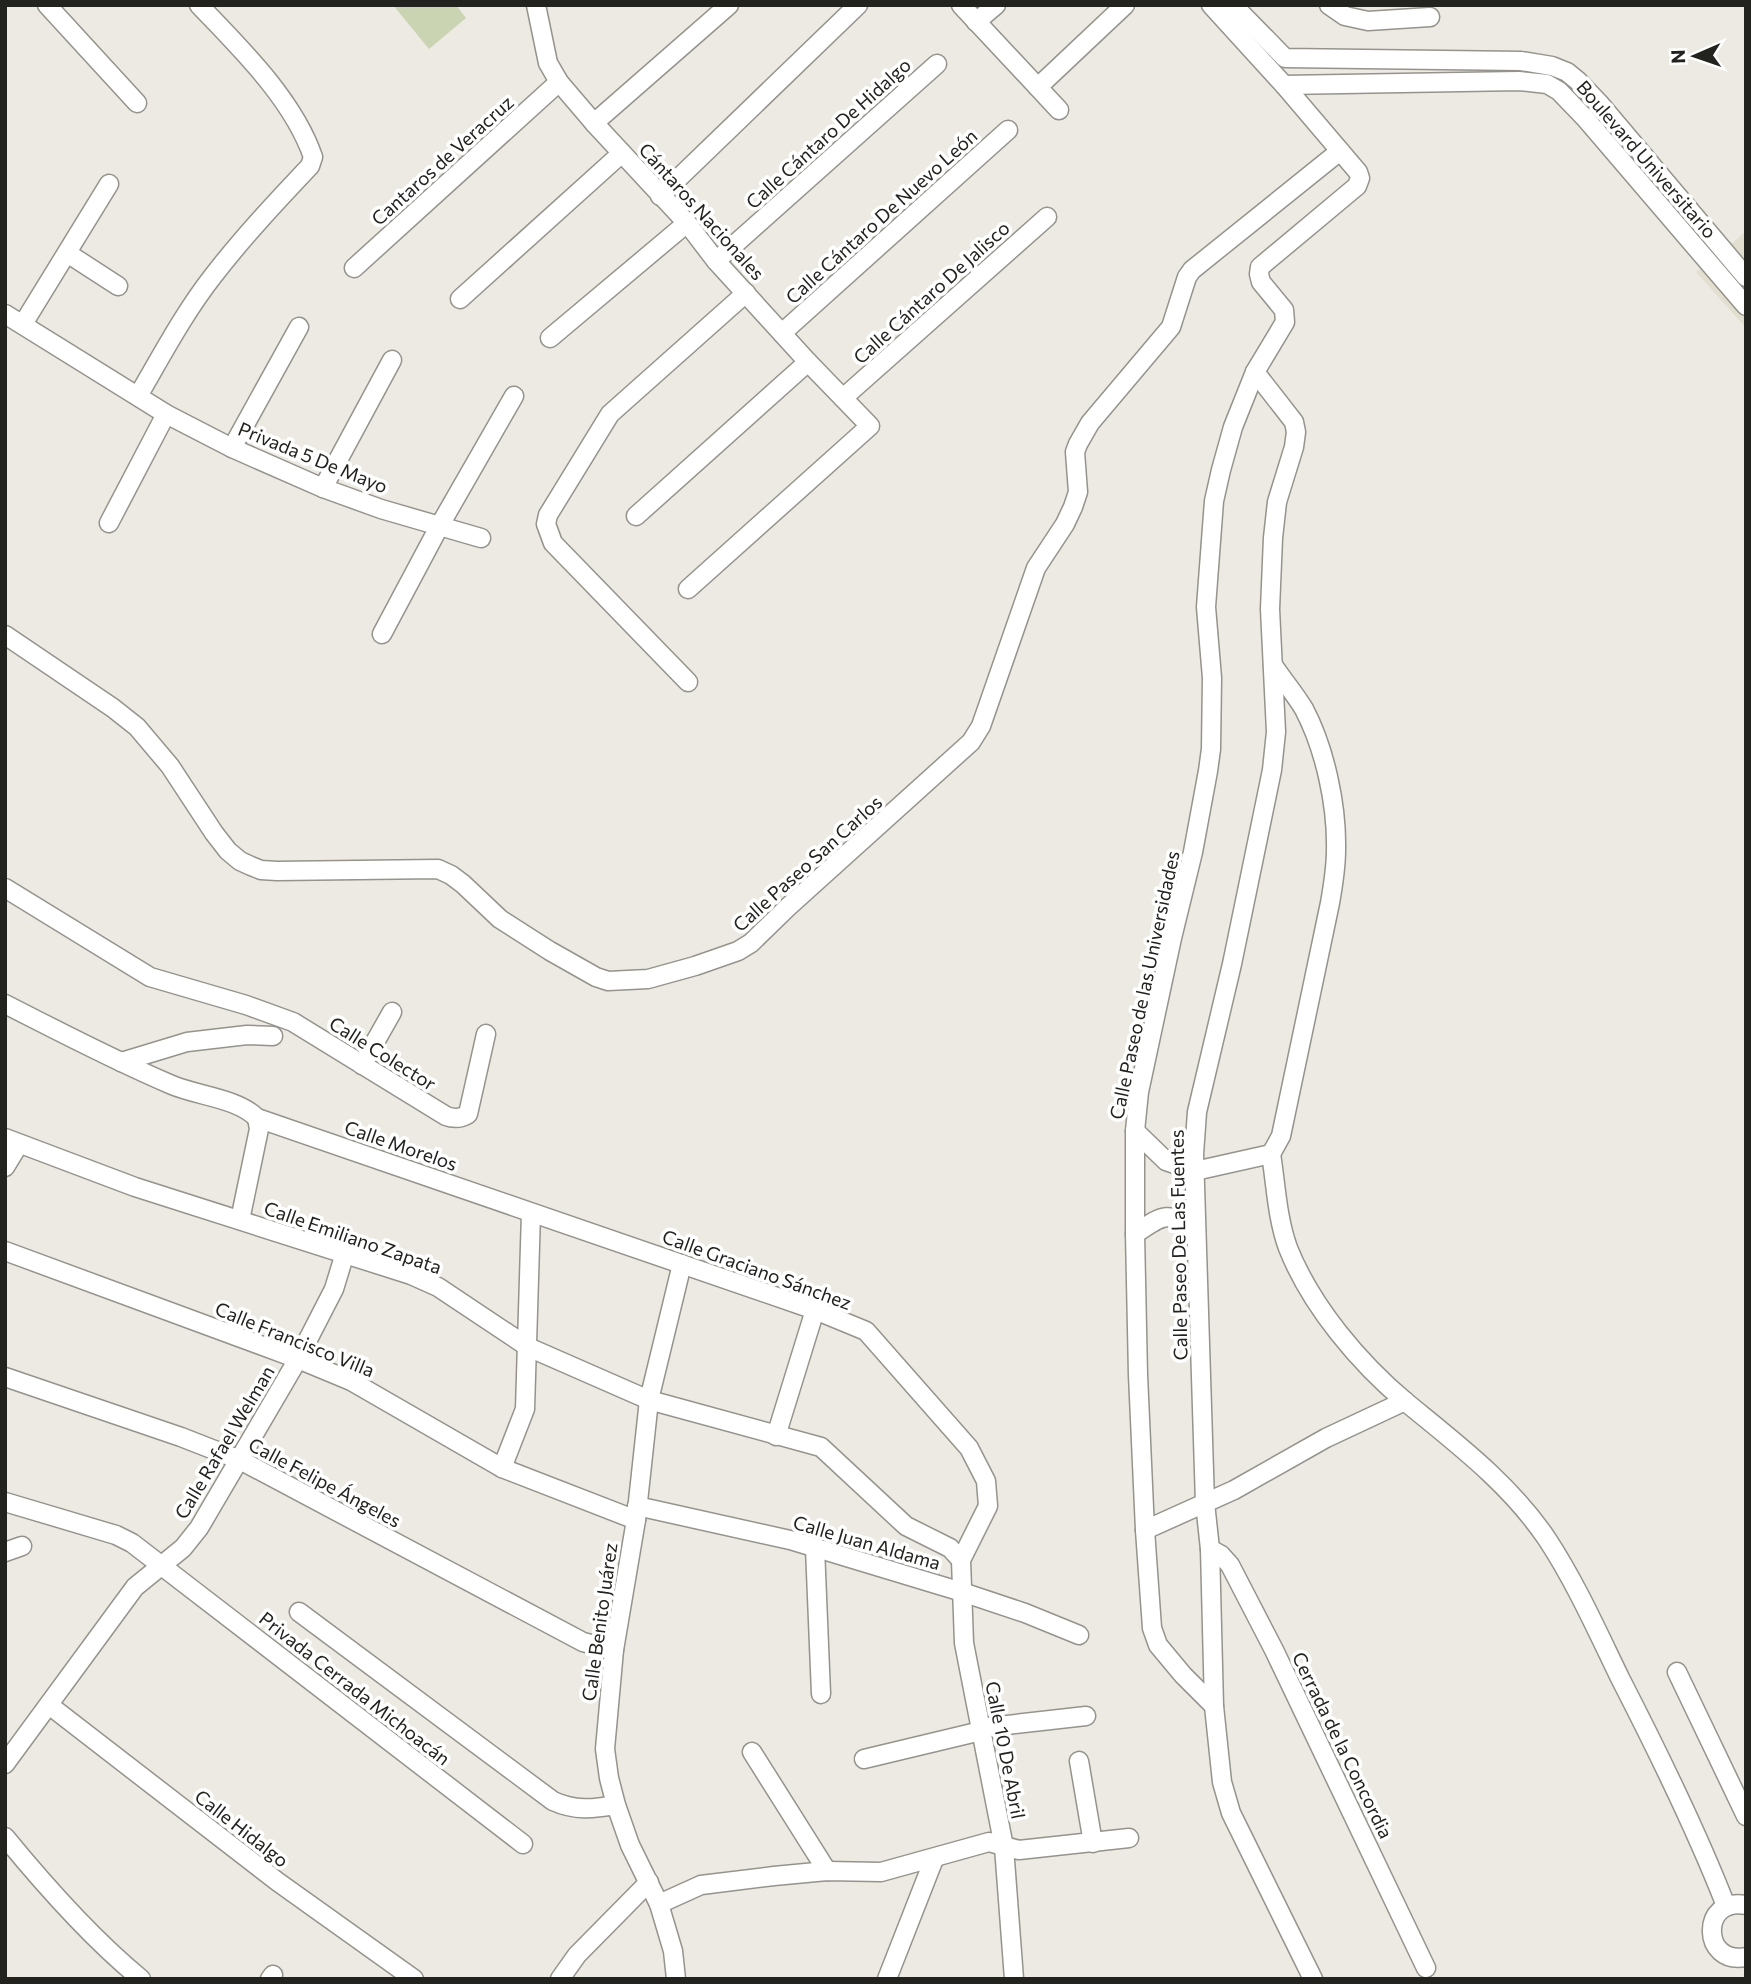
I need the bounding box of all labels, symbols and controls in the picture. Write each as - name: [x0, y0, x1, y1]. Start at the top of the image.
- north arrow: [1660, 21, 1730, 91]
- text: N: [1666, 49, 1689, 64]
- street label: Calle Cántaro De Hidalgo: [741, 53, 915, 213]
- street label: Boulevard Universitario: [1572, 75, 1722, 243]
- street label: Cantaros de Veracruz: [366, 90, 518, 230]
- street label: Calle Cántaro De Nuevo León: [780, 124, 982, 308]
- street label: Cántaros Nacionales: [634, 138, 770, 284]
- street label: Calle Cántaro De Jalisco: [848, 216, 1014, 368]
- street label: Privada 5 De Mayo: [235, 417, 391, 497]
- street label: Calle Paseo San Carlos: [728, 790, 886, 936]
- street label: Calle Paseo de las Universidades: [1104, 849, 1184, 1121]
- street label: Calle Colector: [325, 1011, 441, 1095]
- street label: Calle Morelos: [342, 1115, 460, 1175]
- street label: Calle Paseo De Las Fuentes: [1164, 1129, 1192, 1361]
- street label: Calle Emiliano Zapata: [261, 1196, 445, 1278]
- street label: Calle Graciano Sánchez: [659, 1224, 855, 1314]
- street label: Calle Francisco Villa: [212, 1297, 378, 1381]
- street label: Calle Rafael Welman: [169, 1361, 279, 1523]
- street label: Calle Felipe Ángeles: [245, 1432, 405, 1532]
- street label: Calle Juan Aldama: [791, 1510, 943, 1574]
- street label: Calle Benito Juárez: [576, 1541, 622, 1703]
- street label: Privada Cerrada Michoacán: [255, 1606, 455, 1770]
- street label: Cerrada de la Concordia: [1288, 1648, 1398, 1842]
- street label: Calle 10 De Abril: [981, 1679, 1031, 1821]
- street label: Calle Hidalgo: [191, 1784, 293, 1872]

